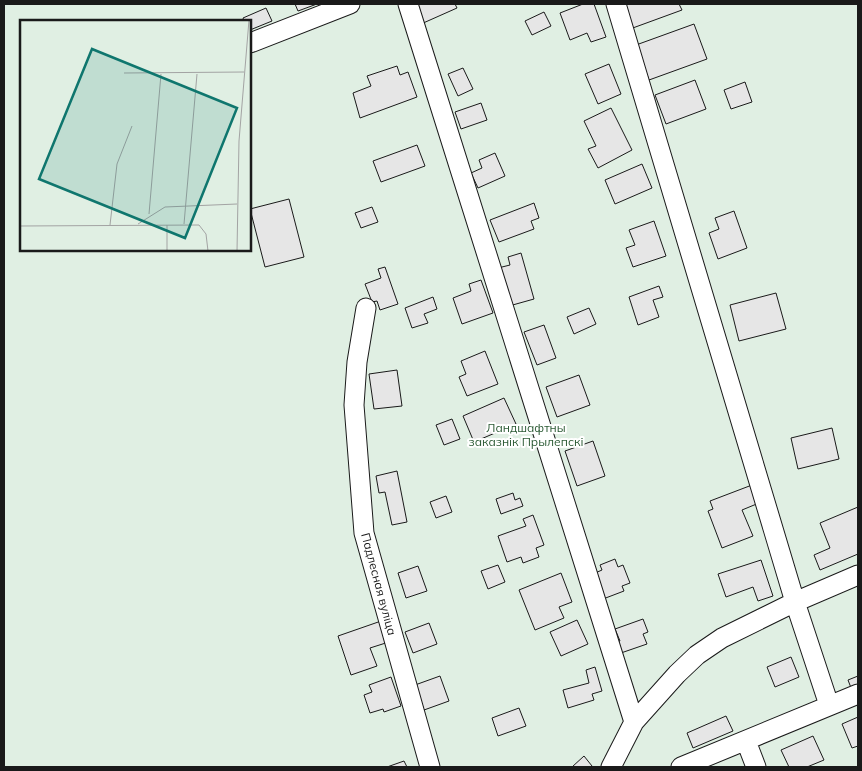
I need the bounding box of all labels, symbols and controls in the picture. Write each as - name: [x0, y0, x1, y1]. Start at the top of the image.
- inset map: [20, 20, 251, 251]
- park label: Ландшафтны заказнік Прылепскі: [469, 420, 583, 449]
- street label: Падлесная вуліца: [358, 531, 400, 637]

